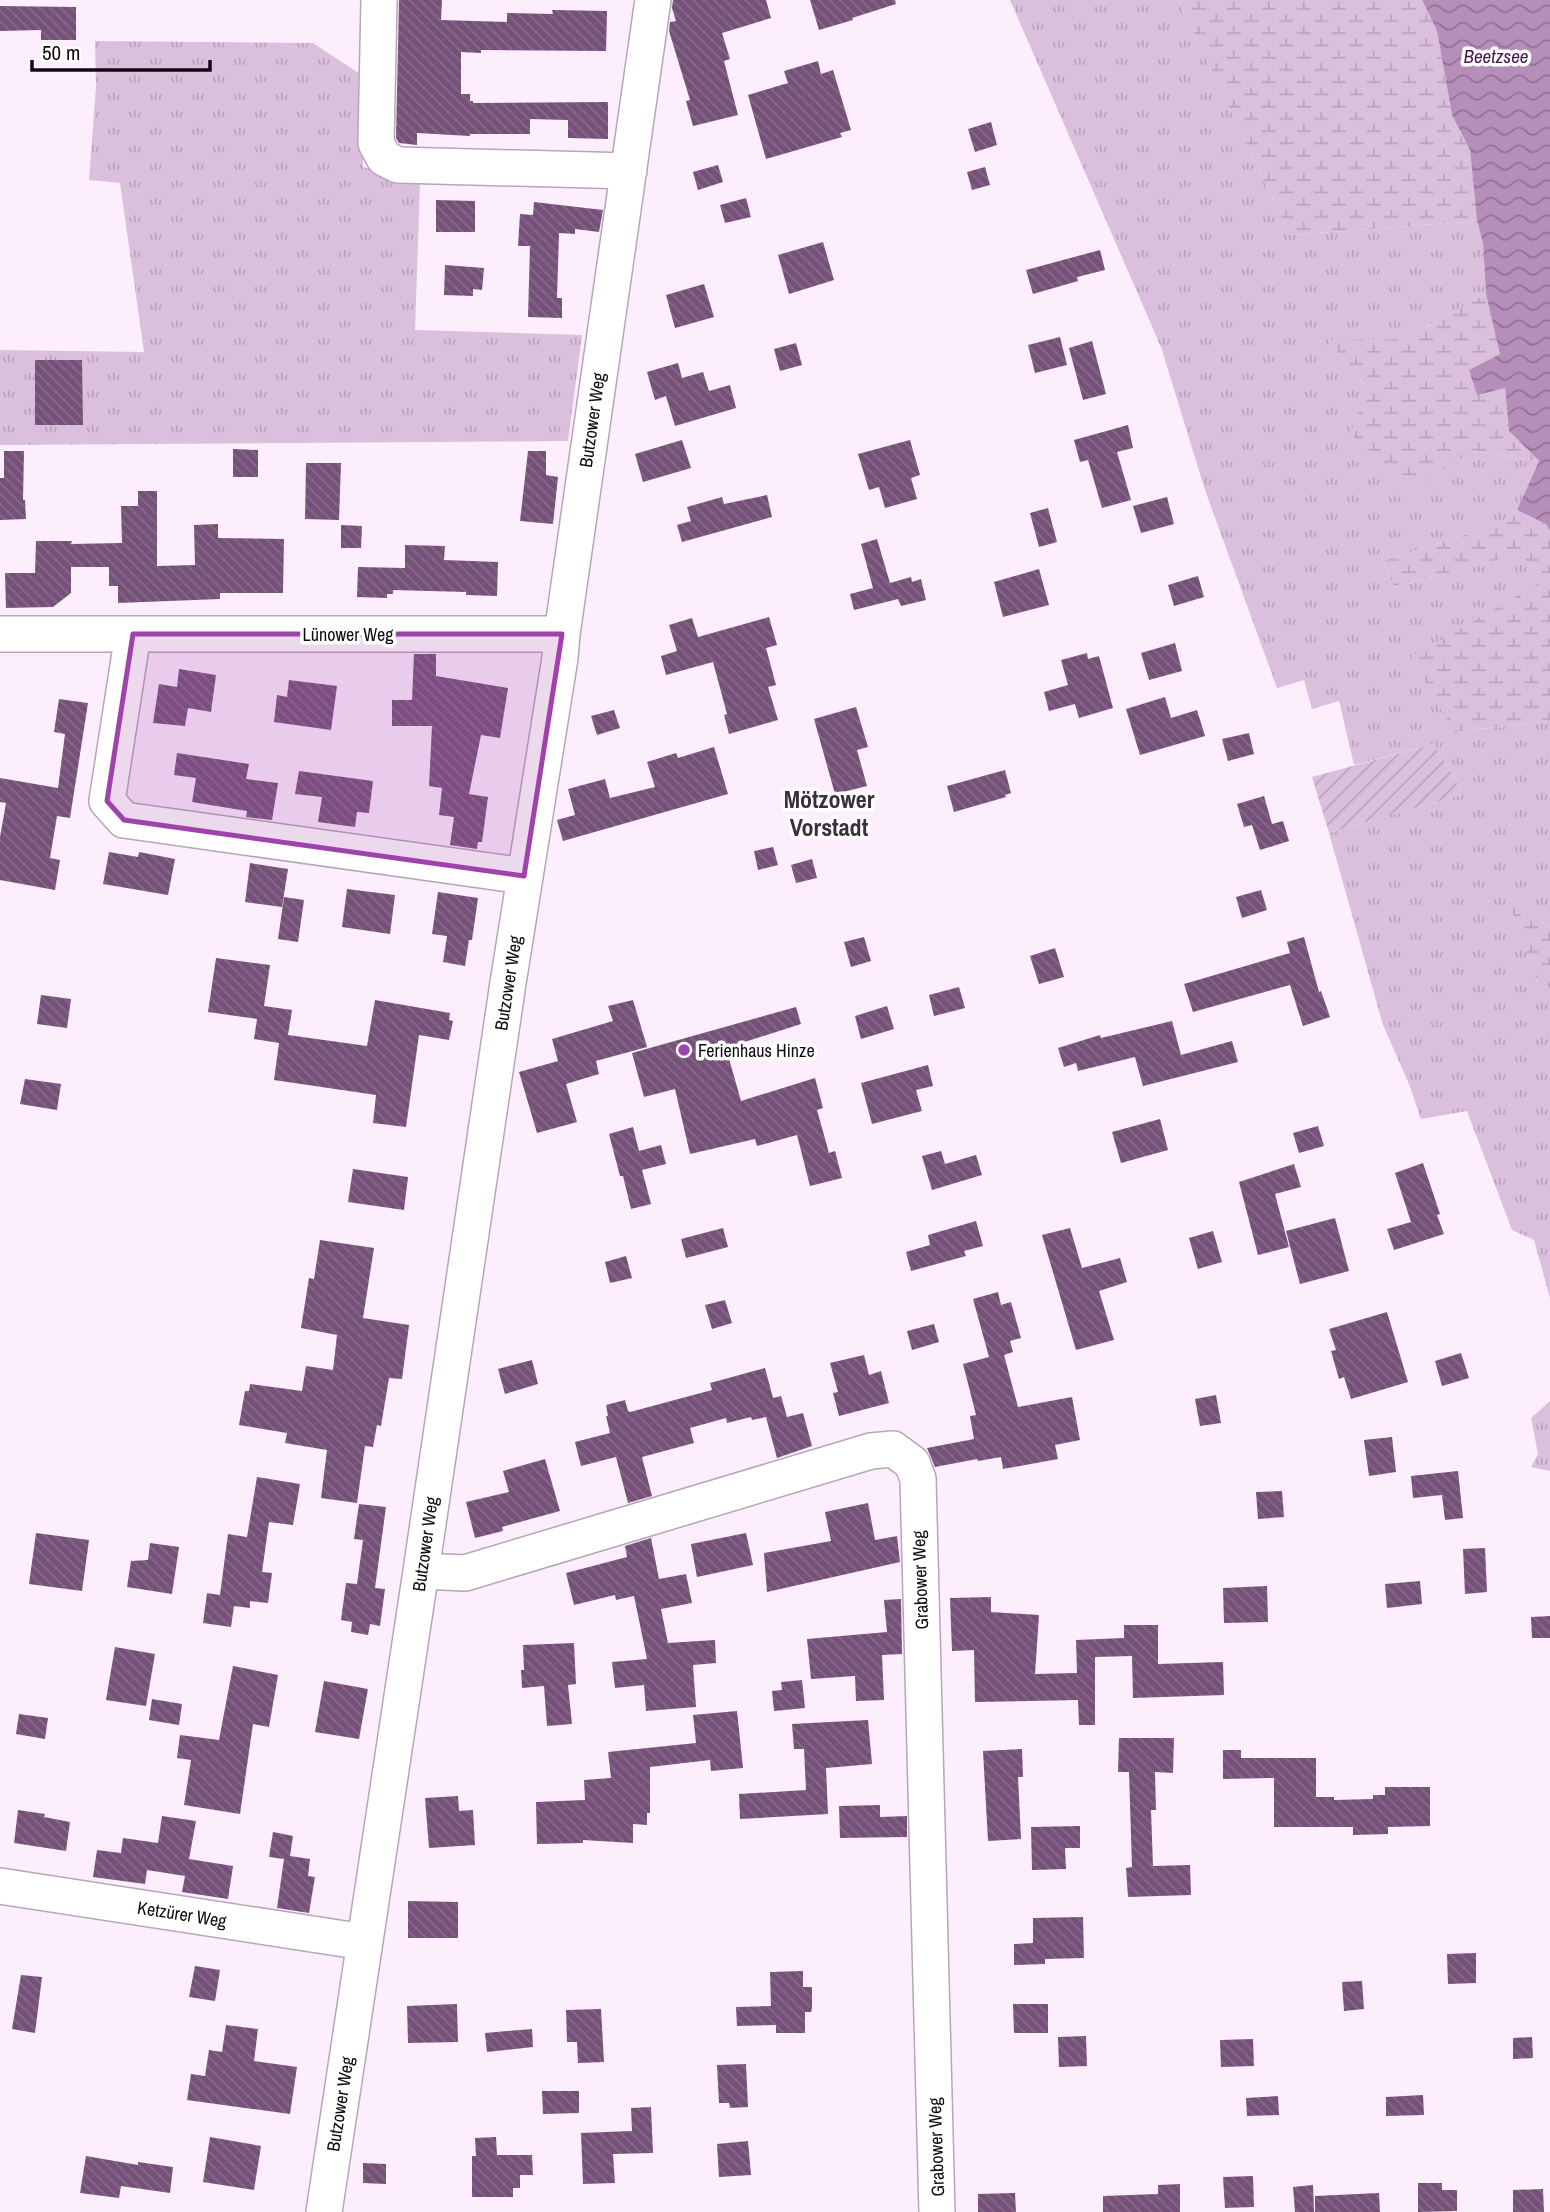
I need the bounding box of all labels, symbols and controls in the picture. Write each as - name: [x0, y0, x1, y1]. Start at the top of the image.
- scale bar: [32, 28, 210, 72]
- text: 50 m: [42, 38, 80, 67]
- water label: Beetzsee: [1464, 43, 1528, 69]
- street label: Butzower Weg: [573, 370, 611, 469]
- street label: Lünower Weg: [303, 622, 394, 647]
- district label: Mötzower Vorstadt: [784, 783, 875, 843]
- street label: Butzower Weg: [488, 933, 528, 1032]
- place label: Ferienhaus Hinze: [698, 1038, 815, 1063]
- marker: Ferienhaus Hinze: [676, 1042, 692, 1058]
- street label: Butzower Weg: [406, 1494, 444, 1593]
- street label: Grabower Weg: [906, 1529, 934, 1630]
- street label: Ketzürer Weg: [136, 1895, 229, 1934]
- street label: Butzower Weg: [320, 2054, 360, 2153]
- street label: Grabower Weg: [922, 2096, 950, 2197]

